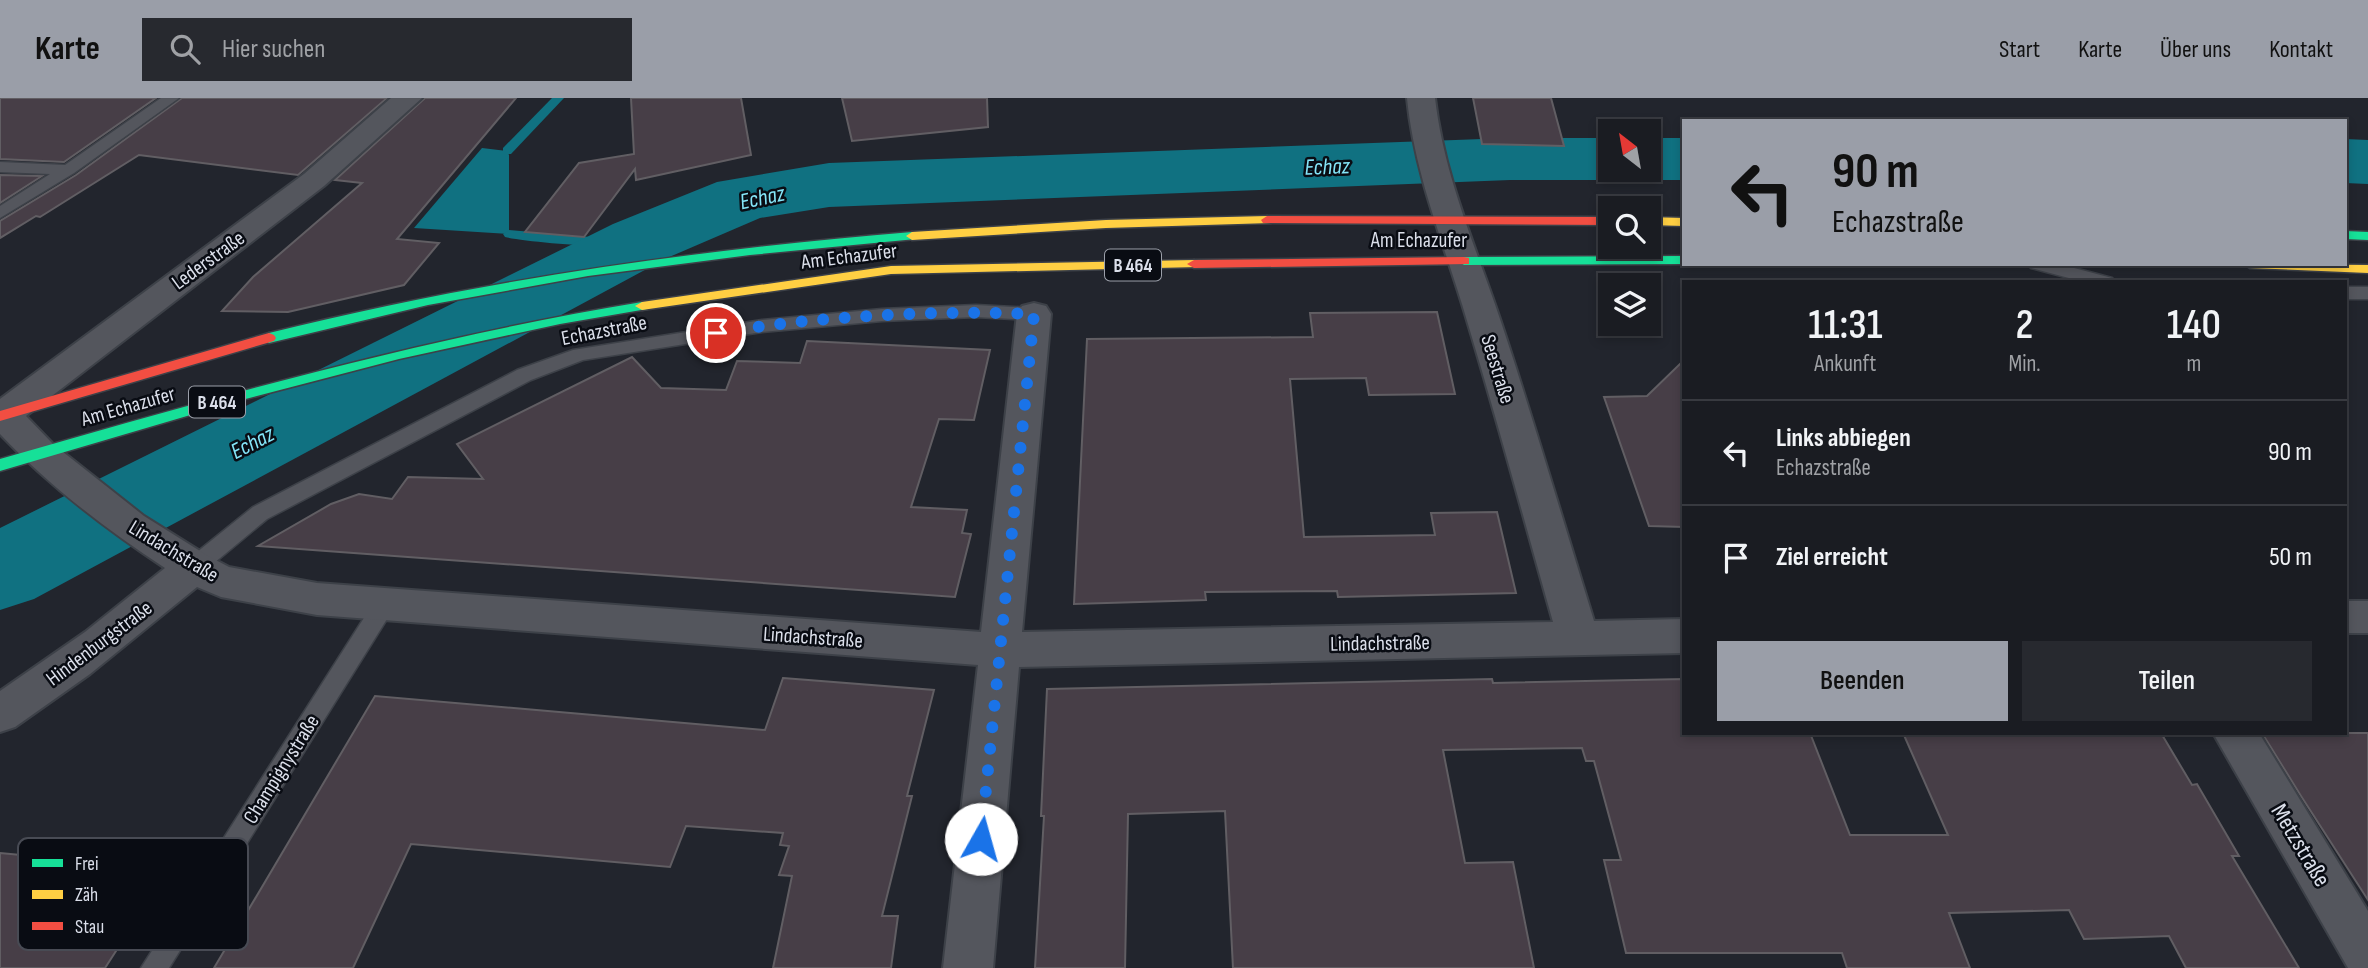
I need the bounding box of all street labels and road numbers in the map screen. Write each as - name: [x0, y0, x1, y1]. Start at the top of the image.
- street label: Lederstraße: [167, 226, 250, 295]
- street label: Am Echazufer: [1370, 228, 1467, 253]
- street label: Am Echazufer: [799, 238, 899, 275]
- road number: B 464: [1105, 250, 1161, 280]
- street label: Echazstraße: [559, 310, 649, 351]
- street label: Seestraße: [1475, 332, 1520, 407]
- street label: Am Echazufer: [77, 381, 178, 432]
- road number: B 464: [189, 386, 245, 418]
- street label: Lindachstraße: [124, 515, 223, 588]
- street label: Hindenburgstraße: [41, 595, 157, 691]
- street label: Lindachstraße: [762, 622, 864, 653]
- street label: Lindachstraße: [1330, 630, 1430, 657]
- street label: Champignystraße: [238, 710, 325, 828]
- street label: Metzstraße: [2265, 799, 2337, 892]

